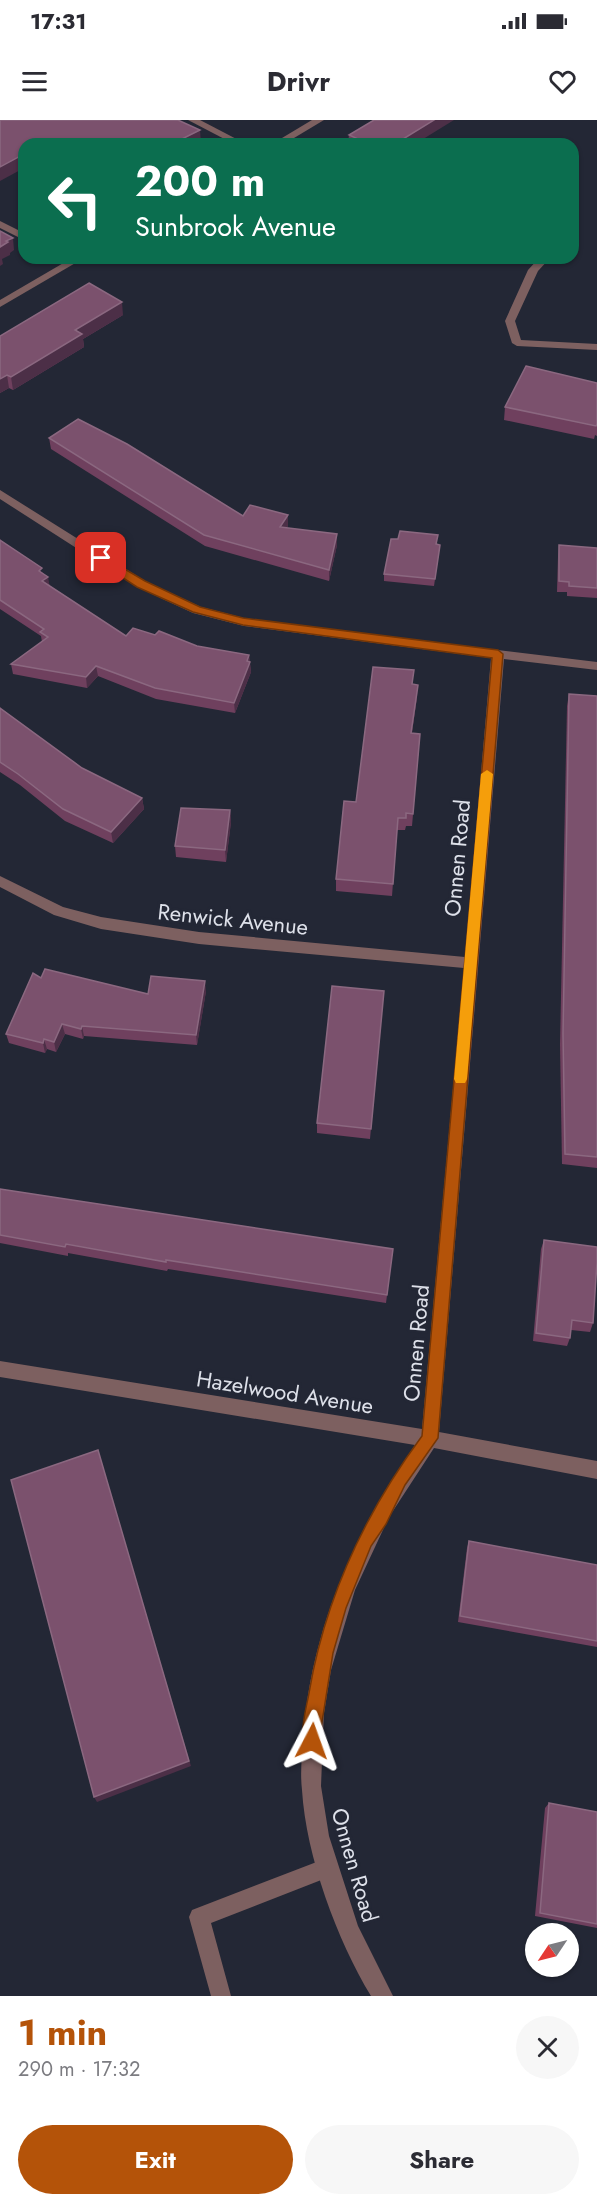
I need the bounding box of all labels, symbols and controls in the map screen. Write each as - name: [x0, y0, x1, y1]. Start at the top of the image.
- text: 17:31: [30, 5, 86, 37]
- text: Drivr: [267, 62, 330, 101]
- icon: menu: [18, 65, 51, 98]
- icon: heart: [546, 65, 579, 98]
- text: 200 m: [135, 151, 265, 212]
- icon: left: [36, 162, 114, 240]
- text: Sunbrook Avenue: [135, 207, 336, 246]
- pin: [75, 532, 126, 583]
- icon: arrive: [84, 541, 117, 574]
- street label: Onnen Road: [436, 798, 478, 918]
- street label: Renwick Avenue: [156, 895, 310, 943]
- street label: Onnen Road: [395, 1283, 437, 1403]
- street label: Hazelwood Avenue: [194, 1362, 376, 1422]
- position arrow: [280, 1709, 344, 1773]
- street label: Onnen Road: [323, 1804, 387, 1926]
- north arrow: [525, 1923, 579, 1977]
- map controls: [525, 1923, 579, 1977]
- text: 1 min: [18, 2006, 107, 2058]
- button: close: [516, 2016, 579, 2079]
- text: 290 m · 17:32: [18, 2055, 140, 2084]
- button: Exit: [18, 2125, 293, 2194]
- button: Share: [305, 2125, 579, 2194]

